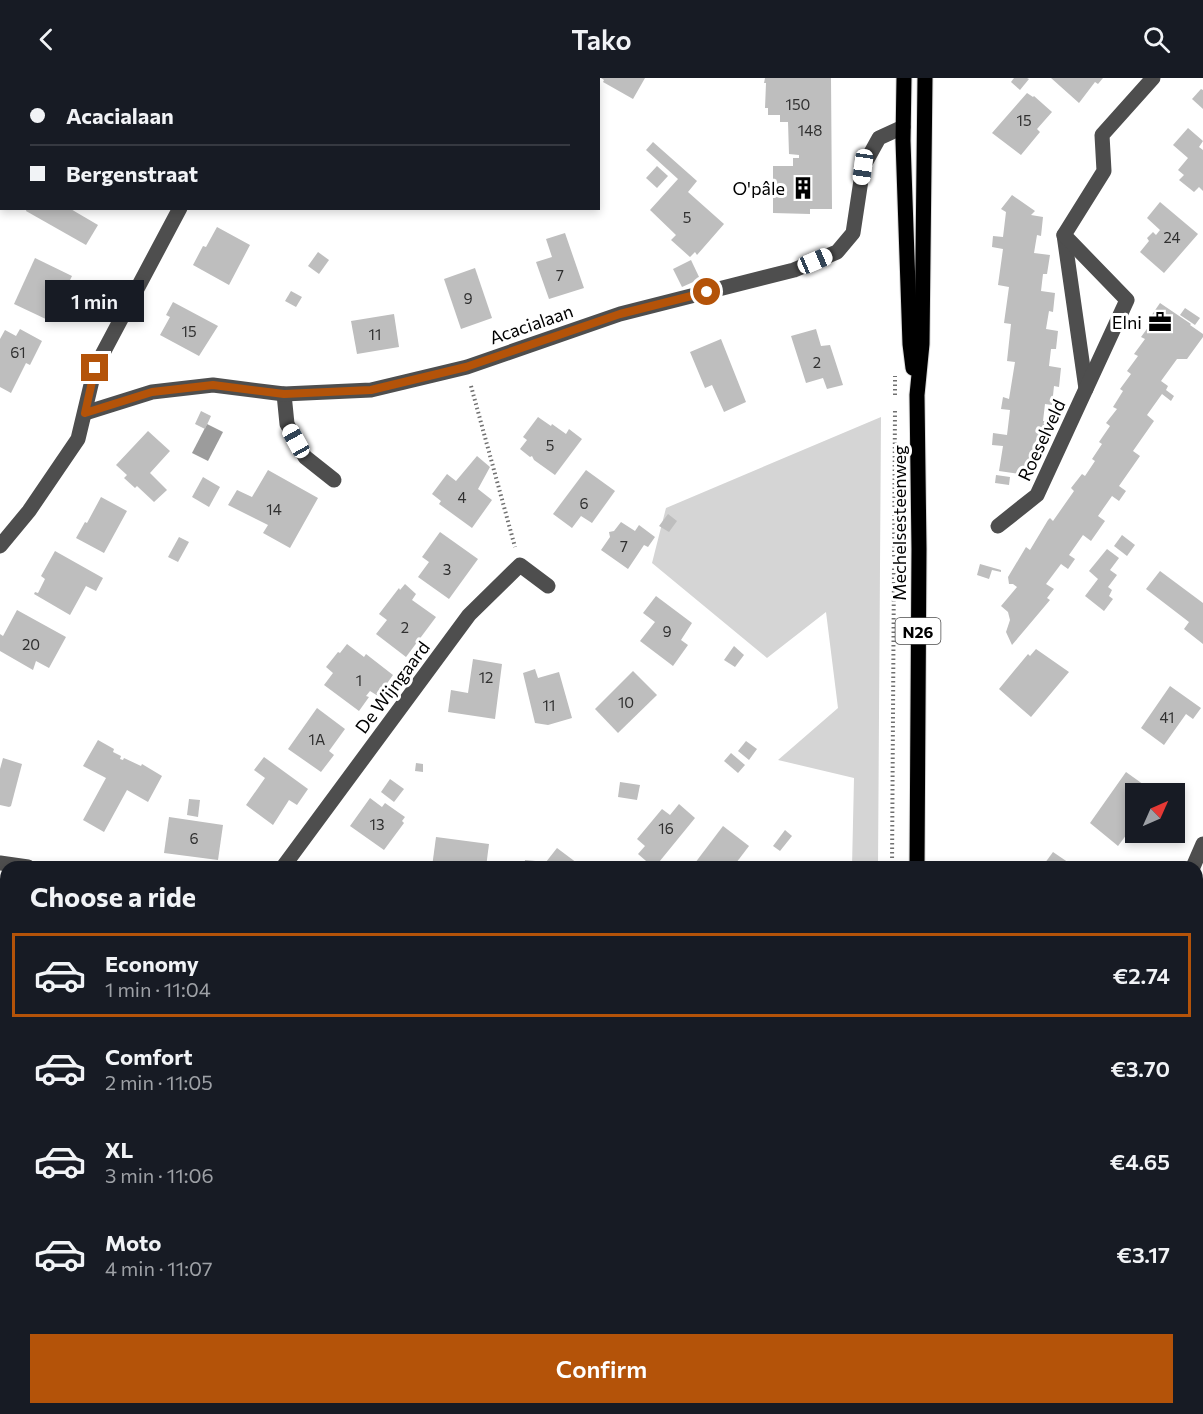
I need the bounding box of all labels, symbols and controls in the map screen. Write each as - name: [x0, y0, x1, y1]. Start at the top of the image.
- icon: back: [30, 23, 63, 56]
- text: Tako: [571, 23, 632, 56]
- icon: search: [1140, 23, 1173, 56]
- house number: 150: [786, 95, 810, 113]
- text: Acacialaan: [66, 102, 174, 129]
- house number: 15: [1016, 111, 1032, 129]
- house number: 148: [798, 121, 822, 139]
- car: [852, 148, 874, 186]
- text: Bergenstraat: [66, 160, 198, 187]
- building icon: O'pâle: [790, 175, 816, 201]
- place label: O'pâle: [733, 177, 785, 199]
- house number: 5: [683, 208, 691, 226]
- house number: 24: [1163, 228, 1181, 246]
- car: [795, 246, 835, 276]
- house number: 7: [556, 266, 564, 284]
- route start: [693, 278, 720, 305]
- callout: 1 min: [46, 281, 144, 323]
- text: 1 min: [71, 289, 118, 313]
- house number: 9: [463, 289, 473, 307]
- street label: Acacialaan: [486, 299, 576, 349]
- office icon: Elni: [1147, 309, 1173, 335]
- place label: Elni: [1112, 311, 1142, 333]
- house number: 15: [181, 322, 197, 340]
- house number: 11: [369, 325, 381, 343]
- house number: 61: [10, 343, 26, 361]
- house number: 2: [813, 353, 821, 371]
- route end: [81, 354, 108, 381]
- street label: Roeselveld: [1013, 396, 1069, 484]
- car: [279, 421, 313, 461]
- house number: 5: [546, 436, 554, 454]
- street label: Mechelsesteenweg: [888, 445, 910, 601]
- house number: 4: [458, 488, 467, 506]
- house number: 6: [579, 494, 589, 512]
- house number: 14: [266, 500, 282, 518]
- house number: 7: [620, 537, 628, 555]
- house number: 3: [443, 560, 451, 578]
- house number: 2: [401, 618, 409, 636]
- road number: N26: [896, 618, 940, 644]
- house number: 9: [662, 622, 672, 640]
- house number: 20: [22, 635, 40, 653]
- street label: De Wijngaard: [350, 637, 434, 737]
- house number: 12: [479, 668, 493, 686]
- house number: 1: [356, 671, 362, 689]
- house number: 10: [618, 693, 634, 711]
- house number: 11: [543, 696, 555, 714]
- house number: 41: [1160, 708, 1174, 726]
- house number: 1A: [309, 730, 325, 748]
- north arrow: [1125, 783, 1185, 843]
- map controls: [1125, 783, 1185, 843]
- house number: 13: [370, 815, 384, 833]
- house number: 16: [658, 819, 674, 837]
- house number: 6: [189, 829, 199, 847]
- text: Choose a ride: [30, 880, 196, 913]
- icon: car: [33, 948, 87, 1002]
- text: Economy: [105, 950, 199, 977]
- text: €2.74: [1113, 962, 1170, 989]
- text: 1 min · 11:04: [105, 977, 211, 1001]
- icon: car: [33, 1041, 87, 1095]
- text: Comfort: [105, 1043, 193, 1070]
- text: €3.70: [1110, 1055, 1170, 1082]
- text: 2 min · 11:05: [105, 1070, 213, 1094]
- icon: car: [33, 1134, 87, 1188]
- text: XL: [105, 1136, 133, 1163]
- text: €4.65: [1110, 1148, 1170, 1175]
- text: 3 min · 11:06: [105, 1163, 214, 1187]
- icon: car: [33, 1227, 87, 1281]
- text: Moto: [105, 1229, 161, 1256]
- text: €3.17: [1116, 1241, 1170, 1268]
- text: 4 min · 11:07: [105, 1256, 213, 1280]
- button: Confirm: [30, 1334, 1173, 1403]

